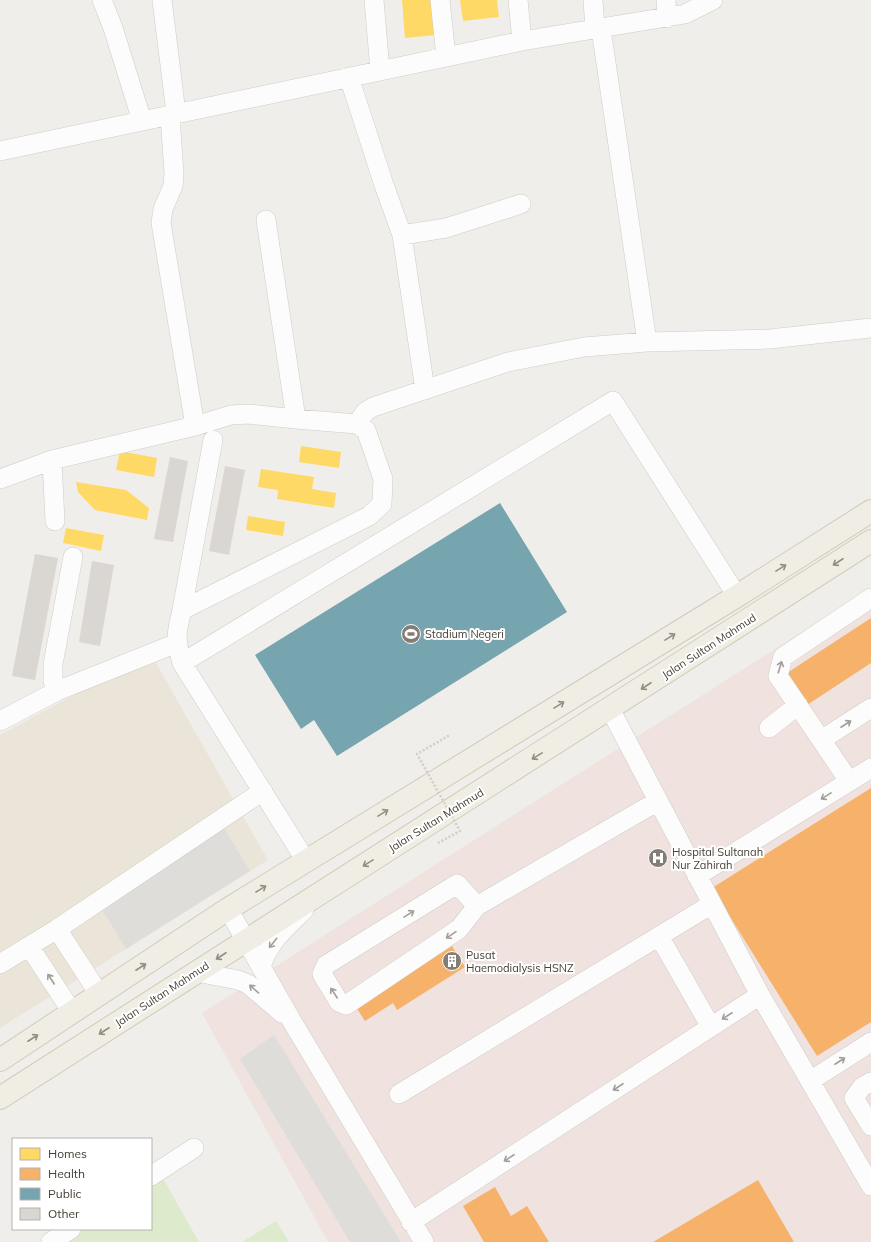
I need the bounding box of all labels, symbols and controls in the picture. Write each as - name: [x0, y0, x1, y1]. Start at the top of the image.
- one-way arrow: [832, 559, 844, 567]
- one-way arrow: [775, 564, 786, 572]
- street label: Jalan Sultan Mahmud: [659, 610, 759, 682]
- sports icon: Stadium Negeri: [400, 623, 422, 645]
- place label: Stadium Negeri: [425, 627, 504, 641]
- one-way arrow: [664, 632, 676, 640]
- one-way arrow: [777, 660, 784, 673]
- one-way arrow: [641, 682, 652, 690]
- one-way arrow: [553, 700, 565, 708]
- one-way arrow: [840, 720, 851, 728]
- one-way arrow: [531, 752, 543, 760]
- street label: Jalan Sultan Mahmud: [386, 785, 486, 855]
- one-way arrow: [821, 792, 832, 800]
- one-way arrow: [377, 809, 389, 817]
- place label: Hospital Sultanah Nur Zahirah: [672, 845, 763, 872]
- hospital icon: Hospital Sultanah Nur Zahirah: [647, 847, 669, 869]
- one-way arrow: [363, 859, 374, 867]
- one-way arrow: [255, 884, 267, 892]
- one-way arrow: [403, 910, 414, 918]
- one-way arrow: [445, 931, 457, 939]
- one-way arrow: [268, 938, 277, 948]
- place label: Pusat Haemodialysis HSNZ: [466, 948, 574, 975]
- building icon: Pusat Haemodialysis HSNZ: [441, 950, 463, 972]
- one-way arrow: [216, 952, 227, 960]
- street label: Jalan Sultan Mahmud: [112, 958, 212, 1030]
- one-way arrow: [135, 962, 147, 970]
- one-way arrow: [47, 974, 55, 985]
- one-way arrow: [248, 984, 259, 993]
- one-way arrow: [329, 987, 337, 999]
- one-way arrow: [722, 1012, 733, 1021]
- one-way arrow: [99, 1027, 110, 1035]
- one-way arrow: [27, 1034, 38, 1043]
- one-way arrow: [834, 1057, 845, 1065]
- one-way arrow: [613, 1083, 624, 1091]
- legend: [12, 1138, 152, 1230]
- text: Homes: [48, 1146, 87, 1161]
- one-way arrow: [504, 1154, 515, 1162]
- text: Health: [48, 1166, 85, 1181]
- text: Public: [48, 1186, 82, 1201]
- text: Other: [48, 1206, 80, 1221]

